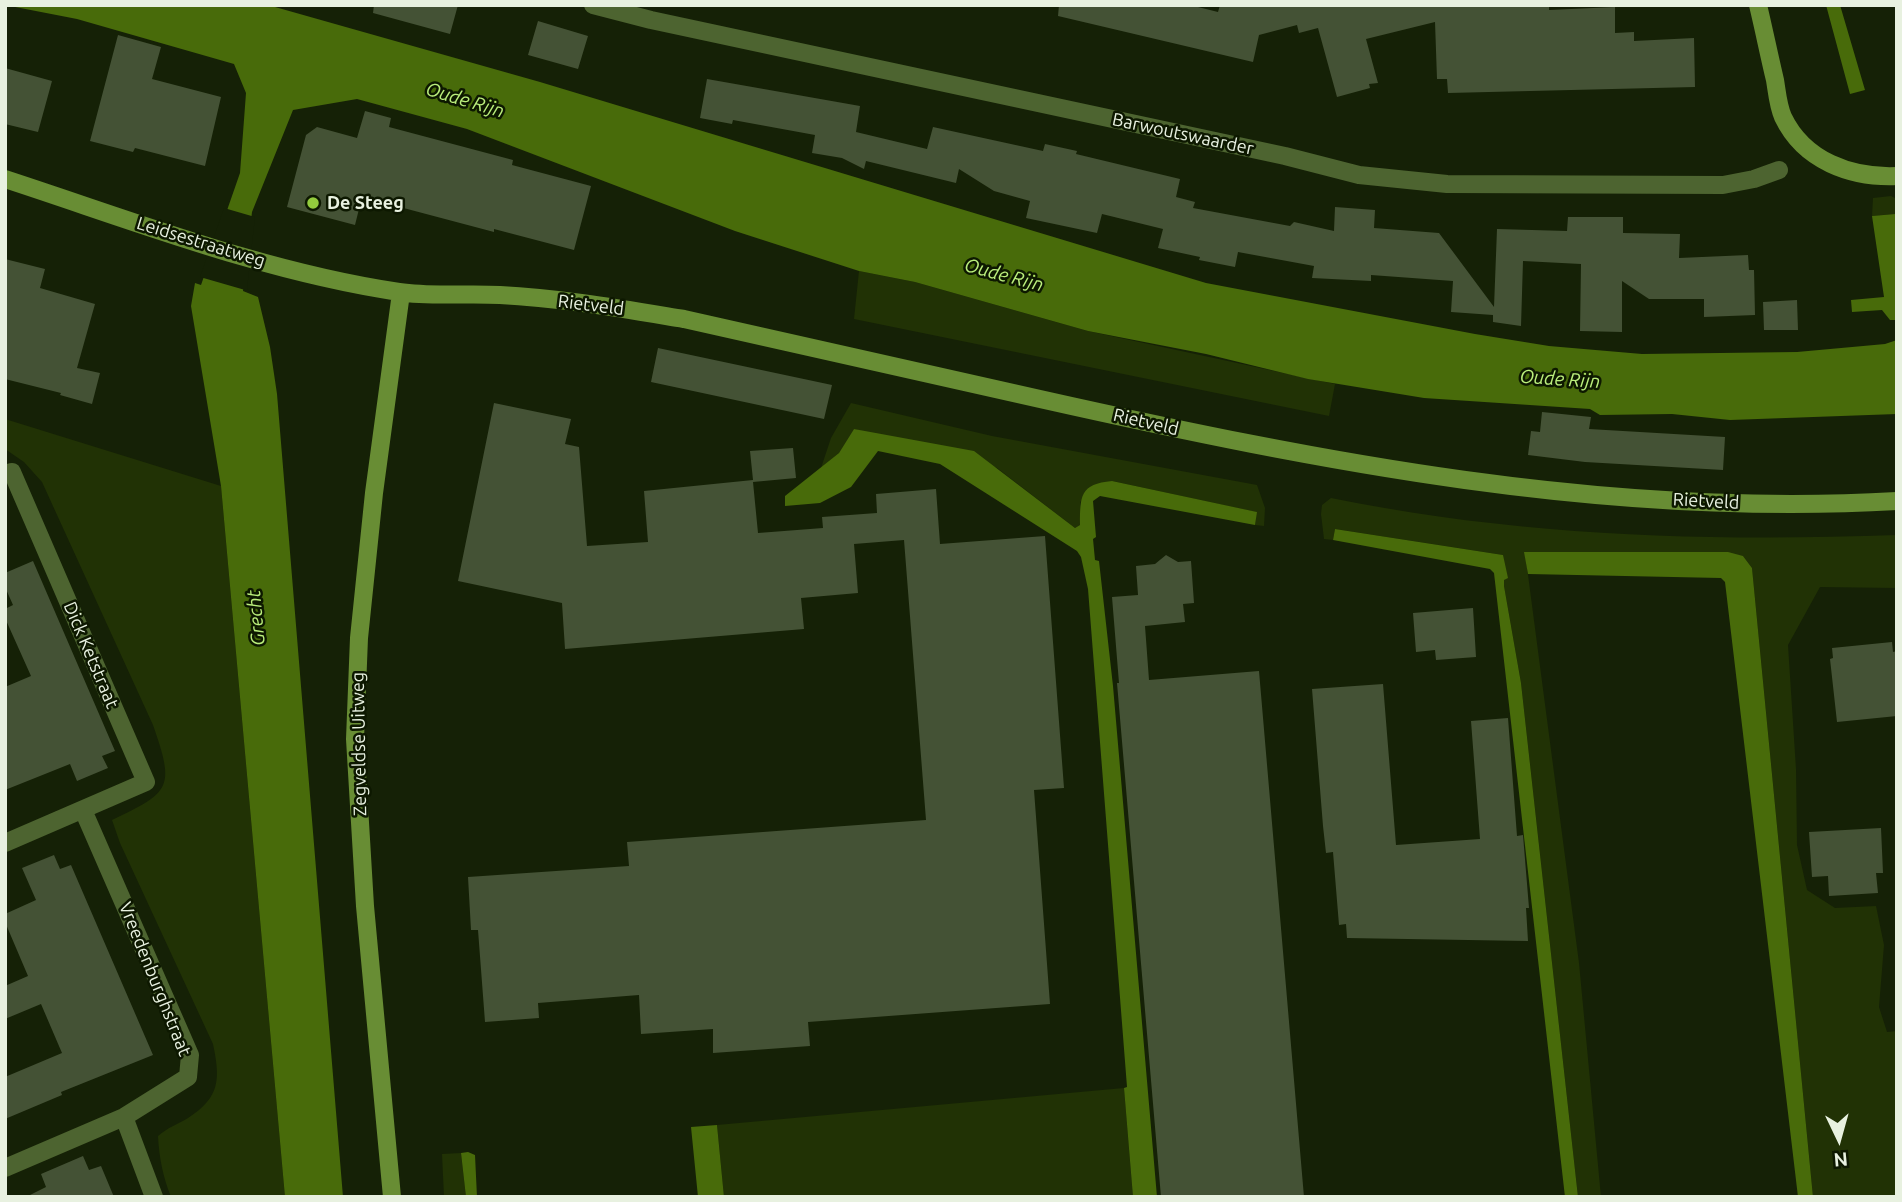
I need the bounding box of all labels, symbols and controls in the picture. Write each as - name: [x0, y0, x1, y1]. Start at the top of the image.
- water label: Oude Rijn: [423, 77, 507, 123]
- street label: Barwoutswaarder: [1110, 108, 1256, 160]
- place label: De Steeg: [327, 192, 404, 214]
- marker: De Steeg: [305, 195, 321, 211]
- street label: Leidsestraatweg: [134, 212, 268, 272]
- water label: Oude Rijn: [962, 254, 1046, 296]
- street label: Rietveld: [557, 290, 625, 320]
- water label: Oude Rijn: [1519, 365, 1601, 393]
- street label: Rietveld: [1111, 404, 1181, 440]
- street label: Rietveld: [1672, 488, 1740, 514]
- water label: Grecht: [242, 589, 270, 647]
- street label: Dick Ketstraat: [59, 598, 123, 712]
- street label: Zegveldse Uitweg: [347, 672, 371, 816]
- street label: Vreedenburghstraat: [114, 899, 196, 1059]
- north arrow: [1804, 1104, 1874, 1174]
- text: N: [1833, 1148, 1849, 1171]

